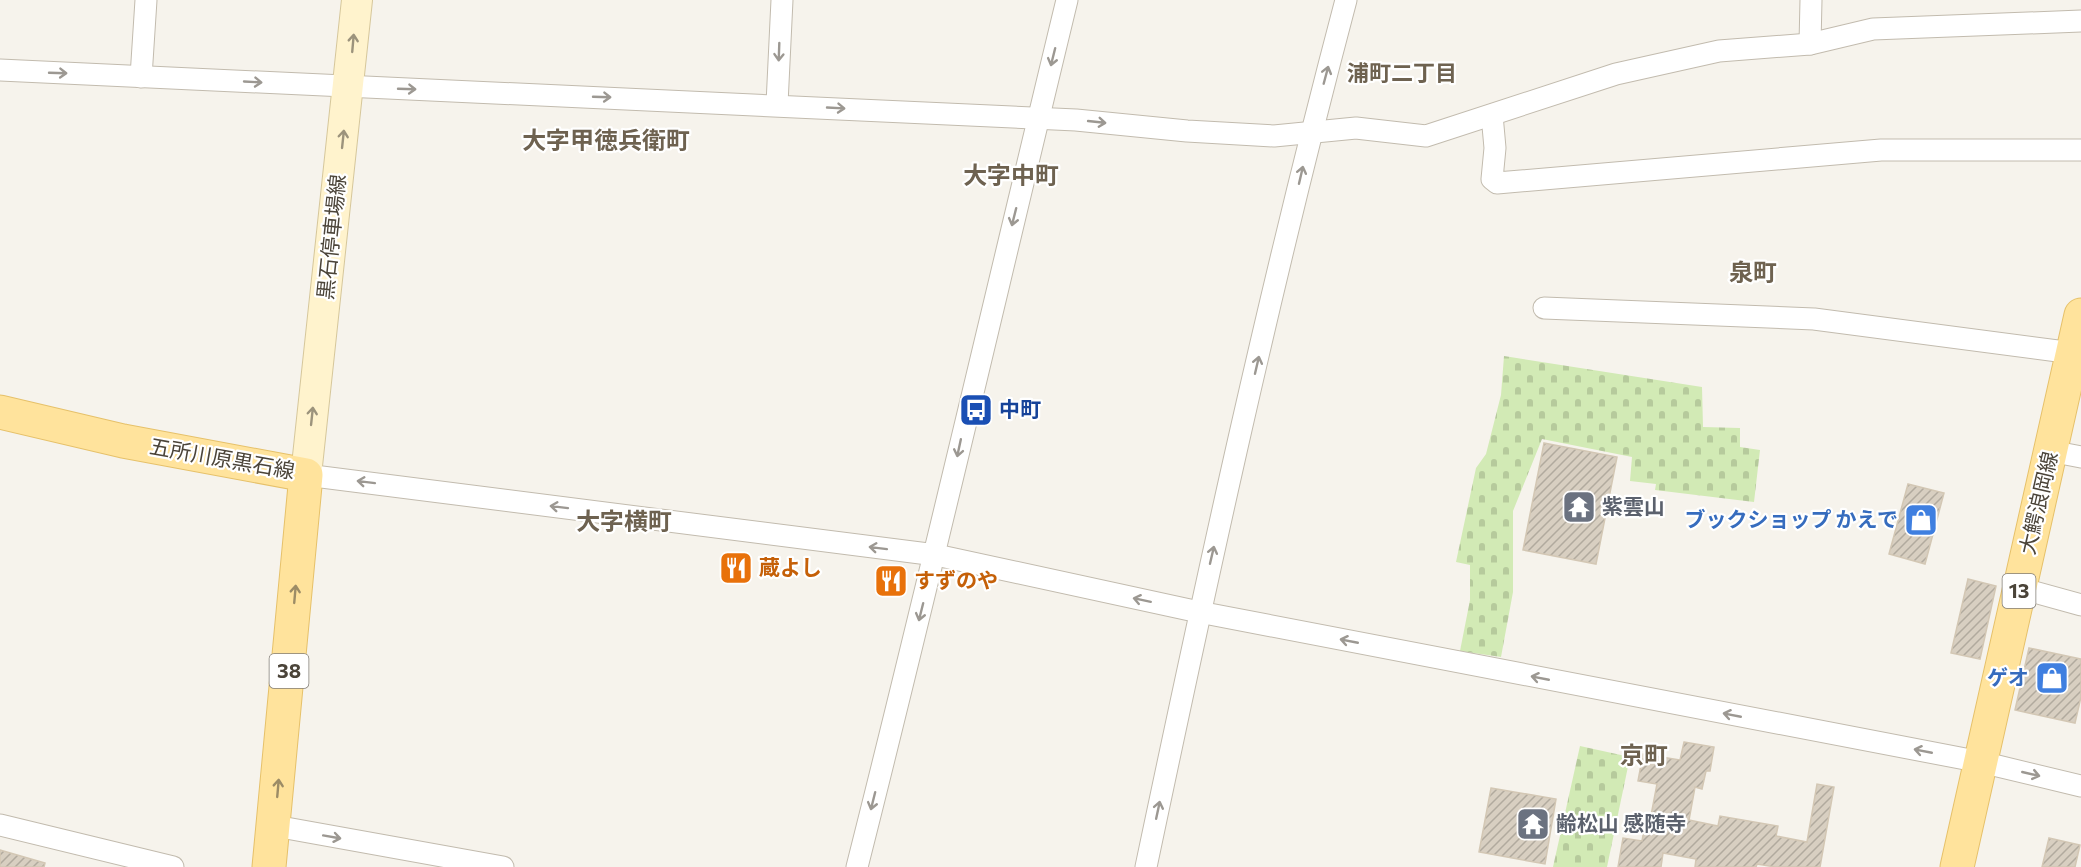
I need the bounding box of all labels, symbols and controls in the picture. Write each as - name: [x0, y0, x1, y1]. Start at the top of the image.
- one-way arrow: [348, 34, 359, 54]
- one-way arrow: [774, 42, 785, 62]
- one-way arrow: [1047, 47, 1059, 66]
- district label: 浦町二丁目: [1347, 59, 1457, 86]
- one-way arrow: [1321, 66, 1332, 85]
- one-way arrow: [48, 68, 68, 79]
- one-way arrow: [243, 77, 263, 88]
- one-way arrow: [396, 84, 416, 95]
- one-way arrow: [591, 92, 611, 103]
- one-way arrow: [825, 102, 845, 113]
- one-way arrow: [1086, 117, 1106, 128]
- district label: 大字甲徳兵衛町: [522, 125, 690, 154]
- one-way arrow: [338, 130, 349, 150]
- district label: 大字中町: [963, 160, 1059, 189]
- one-way arrow: [1295, 166, 1307, 185]
- street label: 黒石停車場線: [311, 173, 350, 301]
- one-way arrow: [1008, 207, 1020, 226]
- district label: 泉町: [1729, 257, 1777, 286]
- one-way arrow: [1251, 356, 1263, 375]
- bus stop icon: 中町: [958, 392, 994, 428]
- place label: 中町: [999, 396, 1041, 421]
- one-way arrow: [307, 407, 318, 427]
- street label: 五所川原黒石線: [148, 432, 297, 483]
- one-way arrow: [953, 437, 964, 457]
- street label: 大鰐浪岡線: [2014, 449, 2062, 557]
- one-way arrow: [356, 477, 376, 488]
- temple icon: 紫雲山: [1561, 489, 1597, 525]
- place label: 紫雲山: [1602, 493, 1665, 518]
- one-way arrow: [550, 501, 570, 512]
- shop icon: ブックショップ かえで: [1903, 502, 1939, 538]
- district label: 大字横町: [576, 506, 672, 535]
- place label: ブックショップ かえで: [1685, 506, 1898, 531]
- one-way arrow: [868, 542, 888, 553]
- one-way arrow: [1207, 546, 1219, 565]
- restaurant icon: 蔵よし: [718, 550, 754, 586]
- place label: 蔵よし: [759, 554, 822, 579]
- restaurant icon: すずのや: [873, 563, 909, 599]
- place label: すずのや: [914, 567, 998, 592]
- road number: 13: [2002, 574, 2036, 608]
- one-way arrow: [290, 584, 301, 604]
- one-way arrow: [1133, 594, 1152, 605]
- one-way arrow: [915, 602, 927, 621]
- one-way arrow: [1339, 635, 1359, 646]
- road number: 38: [270, 654, 308, 688]
- shop icon: ゲオ: [2034, 660, 2070, 696]
- place label: ゲオ: [1987, 664, 2029, 689]
- one-way arrow: [1531, 672, 1550, 683]
- one-way arrow: [1722, 709, 1742, 720]
- district label: 京町: [1620, 740, 1668, 769]
- one-way arrow: [1914, 745, 1933, 756]
- one-way arrow: [2021, 769, 2040, 781]
- one-way arrow: [273, 779, 284, 798]
- one-way arrow: [867, 791, 879, 810]
- one-way arrow: [1153, 800, 1164, 820]
- temple icon: 齢松山 感随寺: [1515, 806, 1551, 842]
- place label: 齢松山 感随寺: [1556, 810, 1686, 835]
- one-way arrow: [322, 832, 342, 843]

